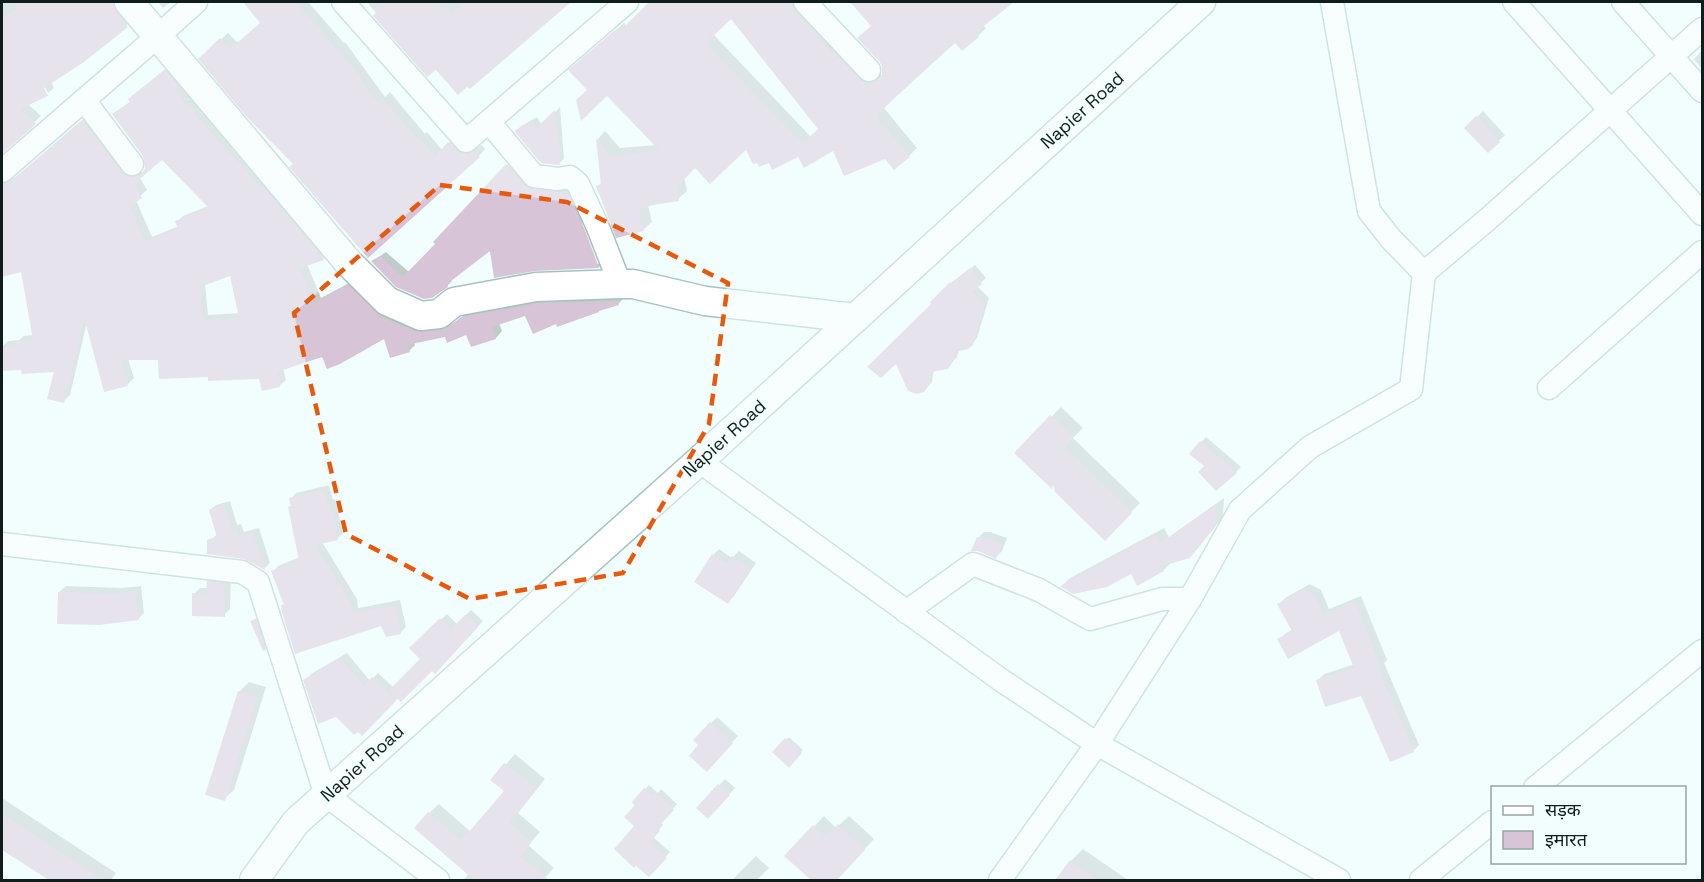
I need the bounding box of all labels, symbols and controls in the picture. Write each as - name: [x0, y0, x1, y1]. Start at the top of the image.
- street label: Napier Road: [1035, 66, 1129, 154]
- street label: Napier Road: [677, 394, 771, 482]
- street label: Napier Road: [315, 719, 409, 807]
- legend: [1491, 786, 1686, 864]
- text: सड़क: [1545, 798, 1582, 821]
- text: इमारत: [1545, 828, 1588, 851]

